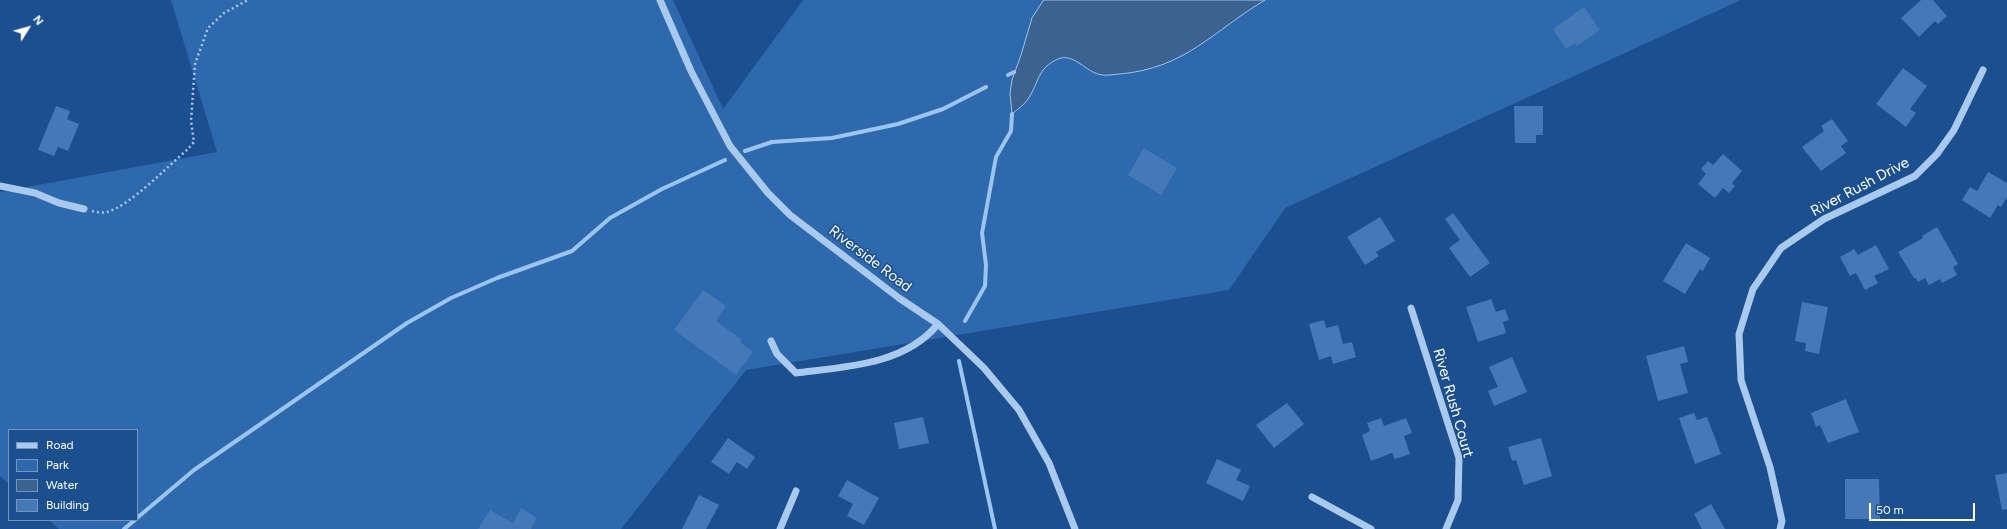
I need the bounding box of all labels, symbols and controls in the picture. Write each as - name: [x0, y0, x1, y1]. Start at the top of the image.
- north arrow: [8, 8, 48, 48]
- text: N: [30, 13, 46, 28]
- street label: River Rush Drive: [1808, 153, 1912, 221]
- street label: Riverside Road: [825, 222, 915, 296]
- street label: River Rush Court: [1429, 346, 1477, 460]
- legend: [8, 429, 138, 521]
- text: Road: [46, 438, 74, 452]
- text: Park: [46, 458, 69, 472]
- text: Water: [46, 478, 78, 492]
- scale bar: [1871, 495, 1977, 521]
- text: Building: [46, 498, 89, 512]
- text: 50 m: [1876, 503, 1904, 517]

